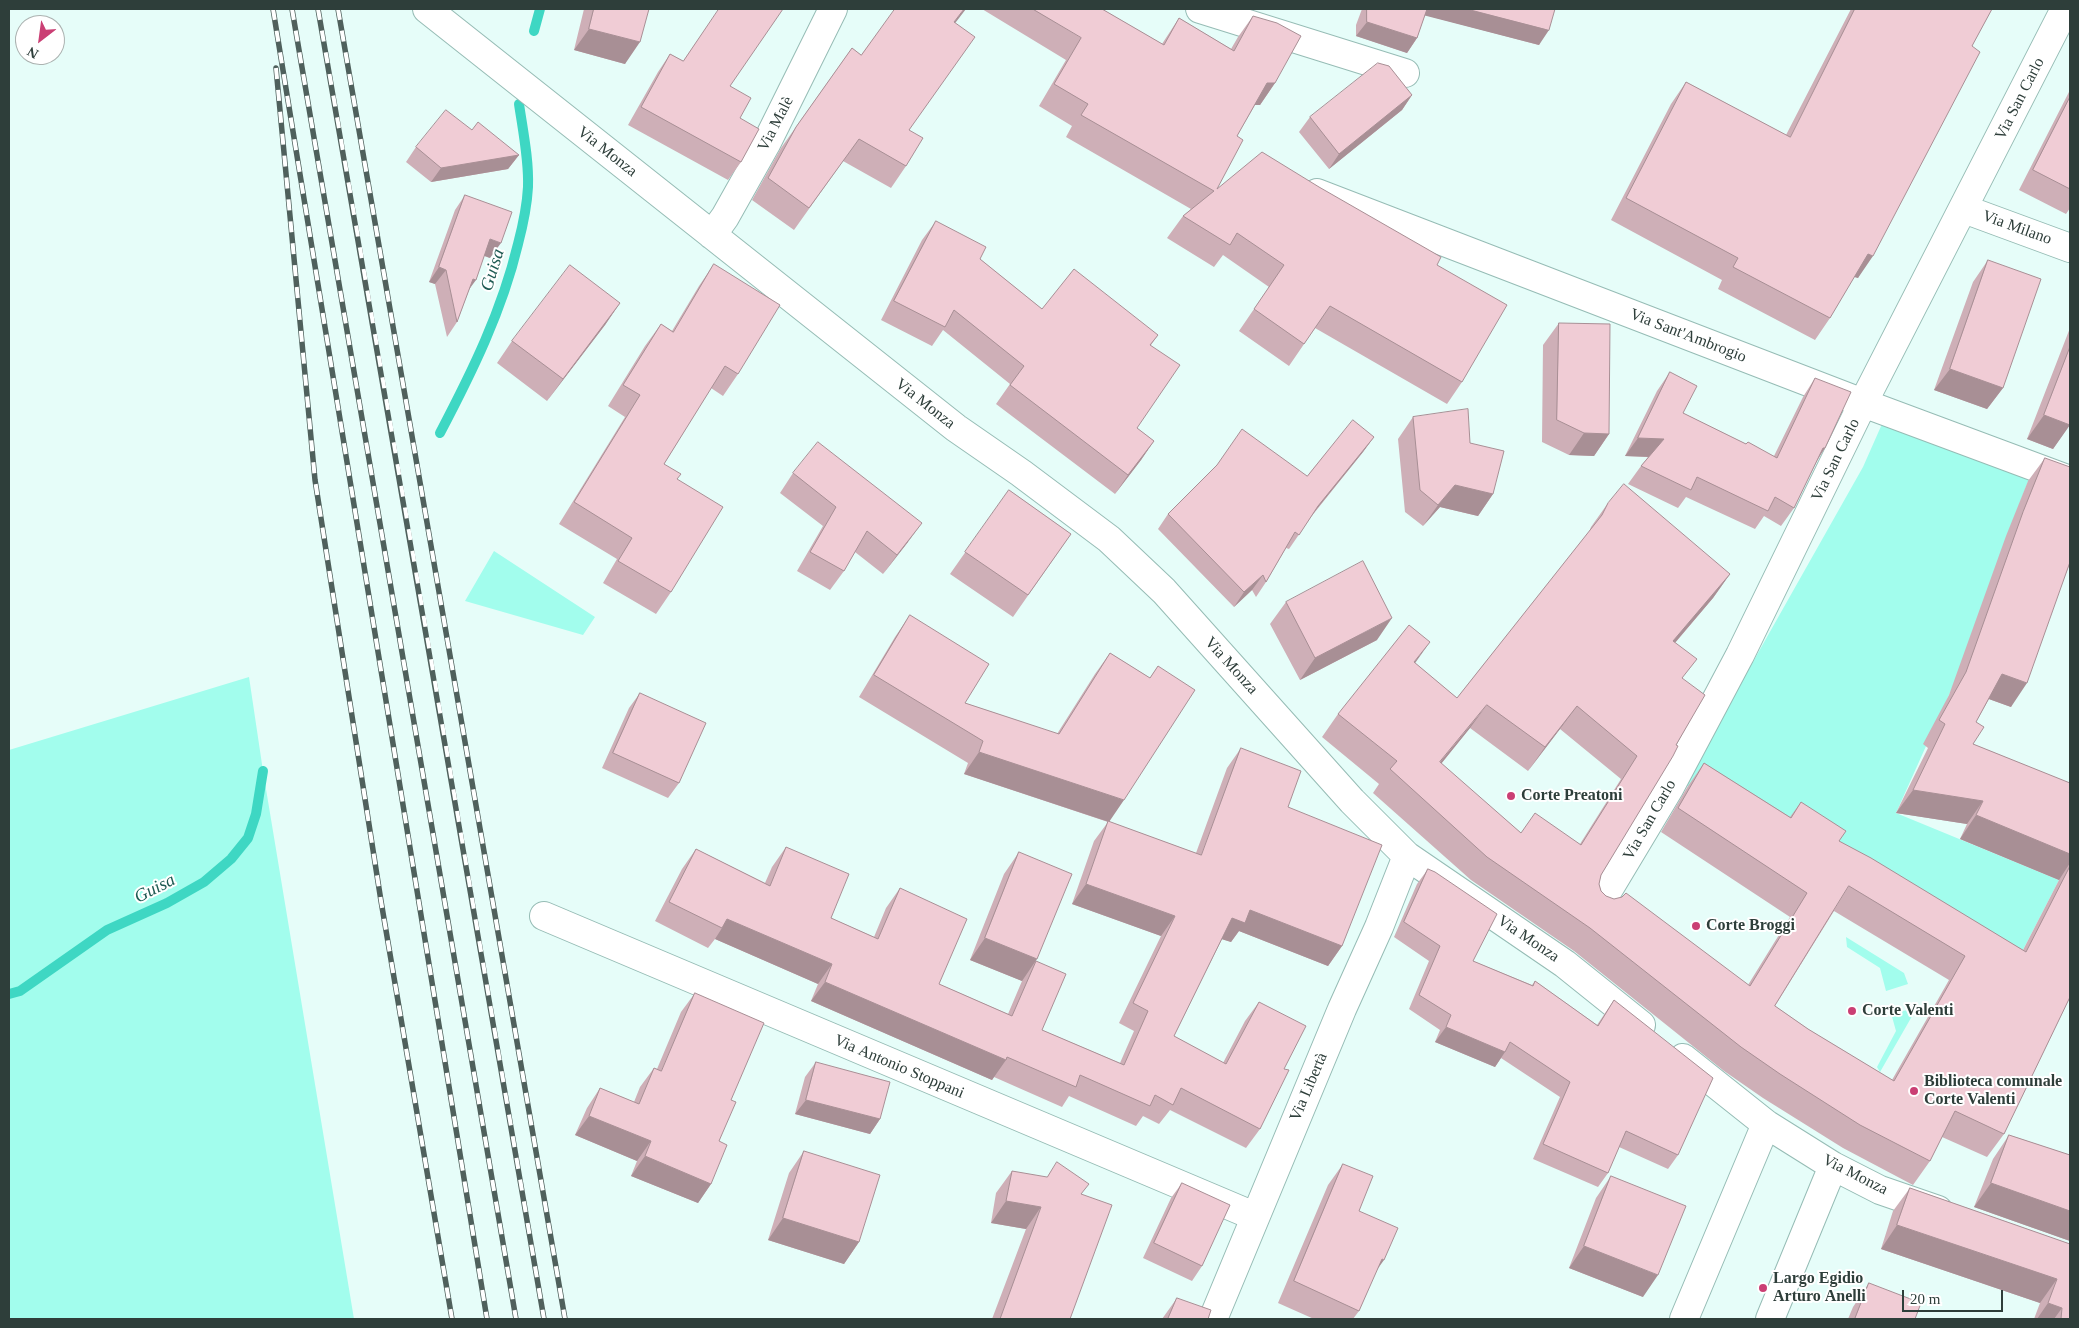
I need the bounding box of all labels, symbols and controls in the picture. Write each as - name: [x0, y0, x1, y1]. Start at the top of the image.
- north arrow: [15, 15, 65, 65]
- text: N: [25, 44, 41, 62]
- street label: Via San Carlo: [1991, 55, 2049, 143]
- street label: Via Malè: [754, 93, 798, 155]
- street label: Via Monza: [573, 123, 641, 181]
- street label: Via Milano: [1980, 207, 2054, 249]
- water label: Guisa: [476, 246, 510, 294]
- street label: Via Sant'Ambrogio: [1627, 305, 1749, 367]
- street label: Via Monza: [891, 375, 959, 433]
- street label: Via San Carlo: [1808, 415, 1864, 505]
- street label: Via Monza: [1200, 633, 1262, 699]
- street label: Via San Carlo: [1619, 776, 1681, 864]
- place label: Corte Preatoni: [1521, 786, 1622, 806]
- marker: Corte Preatoni: [1505, 790, 1517, 802]
- water label: Guisa: [131, 870, 179, 908]
- street label: Via Monza: [1493, 911, 1563, 967]
- place label: Corte Broggi: [1706, 916, 1795, 936]
- marker: Corte Broggi: [1690, 920, 1702, 932]
- place label: Corte Valenti: [1862, 1001, 1953, 1021]
- marker: Corte Valenti: [1846, 1005, 1858, 1017]
- street label: Via Antonio Stoppani: [831, 1031, 967, 1103]
- street label: Via Libertà: [1286, 1050, 1332, 1124]
- place label: Biblioteca comunale Corte Valenti: [1924, 1072, 2062, 1110]
- marker: Biblioteca comunale Corte Valenti: [1908, 1085, 1920, 1097]
- street label: Via Monza: [1819, 1150, 1891, 1200]
- place label: Largo Egidio Arturo Anelli: [1773, 1269, 1866, 1307]
- scale bar: [1904, 1280, 2005, 1312]
- marker: Largo Egidio Arturo Anelli: [1757, 1282, 1769, 1294]
- text: 20 m: [1910, 1291, 1940, 1307]

